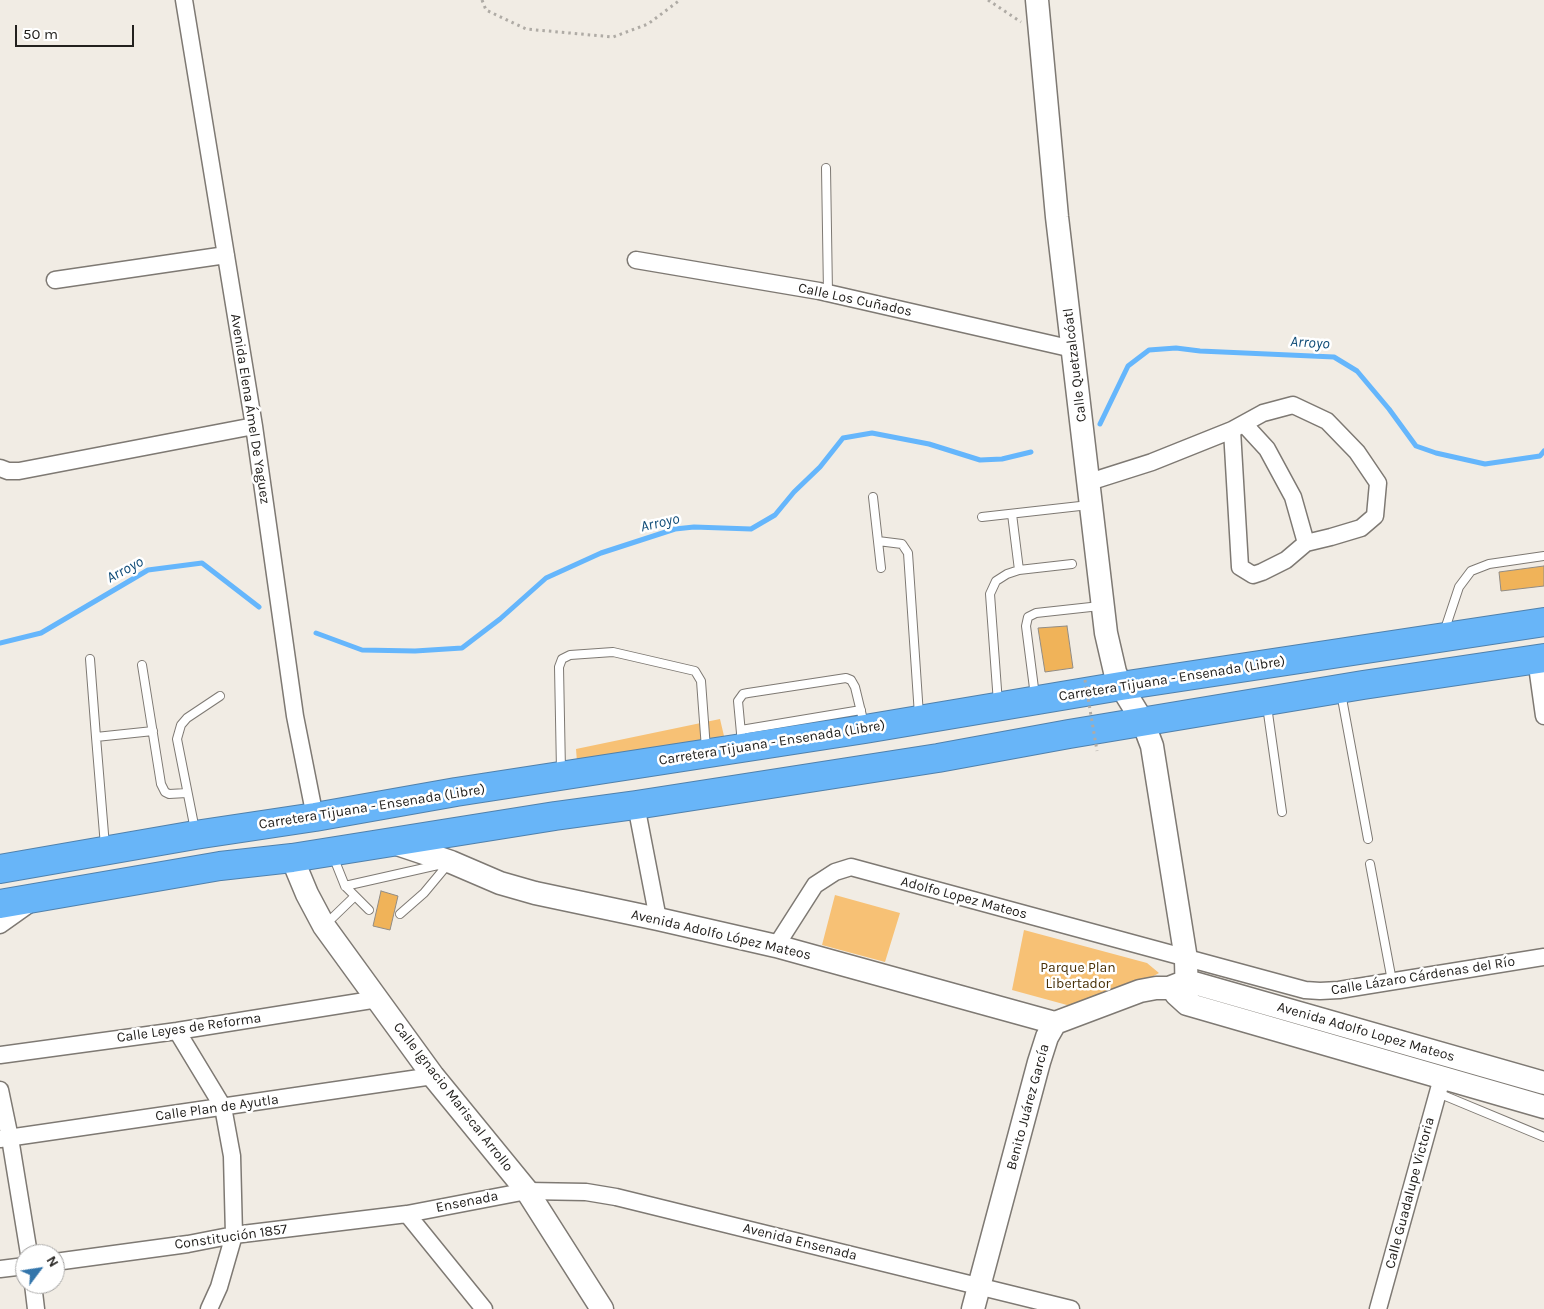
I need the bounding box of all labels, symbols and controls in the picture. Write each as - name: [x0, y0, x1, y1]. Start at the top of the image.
- scale bar: [18, 15, 136, 47]
- text: 50 m: [23, 25, 58, 43]
- street label: Calle Los Cuñados: [797, 280, 913, 320]
- street label: Calle Quetzalcóatl: [1060, 307, 1090, 423]
- street label: Avenida Elena Ámel De Yaguez: [227, 313, 273, 505]
- water label: Arroyo: [1290, 333, 1330, 353]
- water label: Arroyo: [639, 510, 681, 536]
- water label: Arroyo: [103, 553, 147, 587]
- street label: Carretera Tijuana - Ensenada (Libre): [1058, 653, 1286, 705]
- street label: Carretera Tijuana - Ensenada (Libre): [658, 717, 886, 769]
- street label: Carretera Tijuana - Ensenada (Libre): [258, 781, 486, 833]
- street label: Adolfo Lopez Mateos: [899, 873, 1029, 923]
- street label: Avenida Adolfo López Mateos: [629, 906, 813, 964]
- street label: Calle Lázaro Cárdenas del Río: [1330, 953, 1516, 999]
- park label: Parque Plan Libertador: [1040, 960, 1116, 992]
- street label: Avenida Adolfo Lopez Mateos: [1275, 999, 1457, 1065]
- street label: Calle Leyes de Reforma: [116, 1010, 262, 1046]
- street label: Calle Ignacio Mariscal Arrollo: [390, 1019, 516, 1175]
- street label: Benito Juárez García: [1003, 1042, 1053, 1172]
- street label: Calle Plan de Ayutla: [154, 1091, 280, 1125]
- street label: Calle Guadalupe Victoria: [1382, 1115, 1438, 1271]
- street label: Ensenada: [434, 1188, 500, 1216]
- street label: Avenida Ensenada: [741, 1220, 859, 1264]
- street label: Constitución 1857: [174, 1221, 288, 1253]
- north arrow: [15, 1244, 65, 1294]
- text: N: [43, 1253, 62, 1270]

